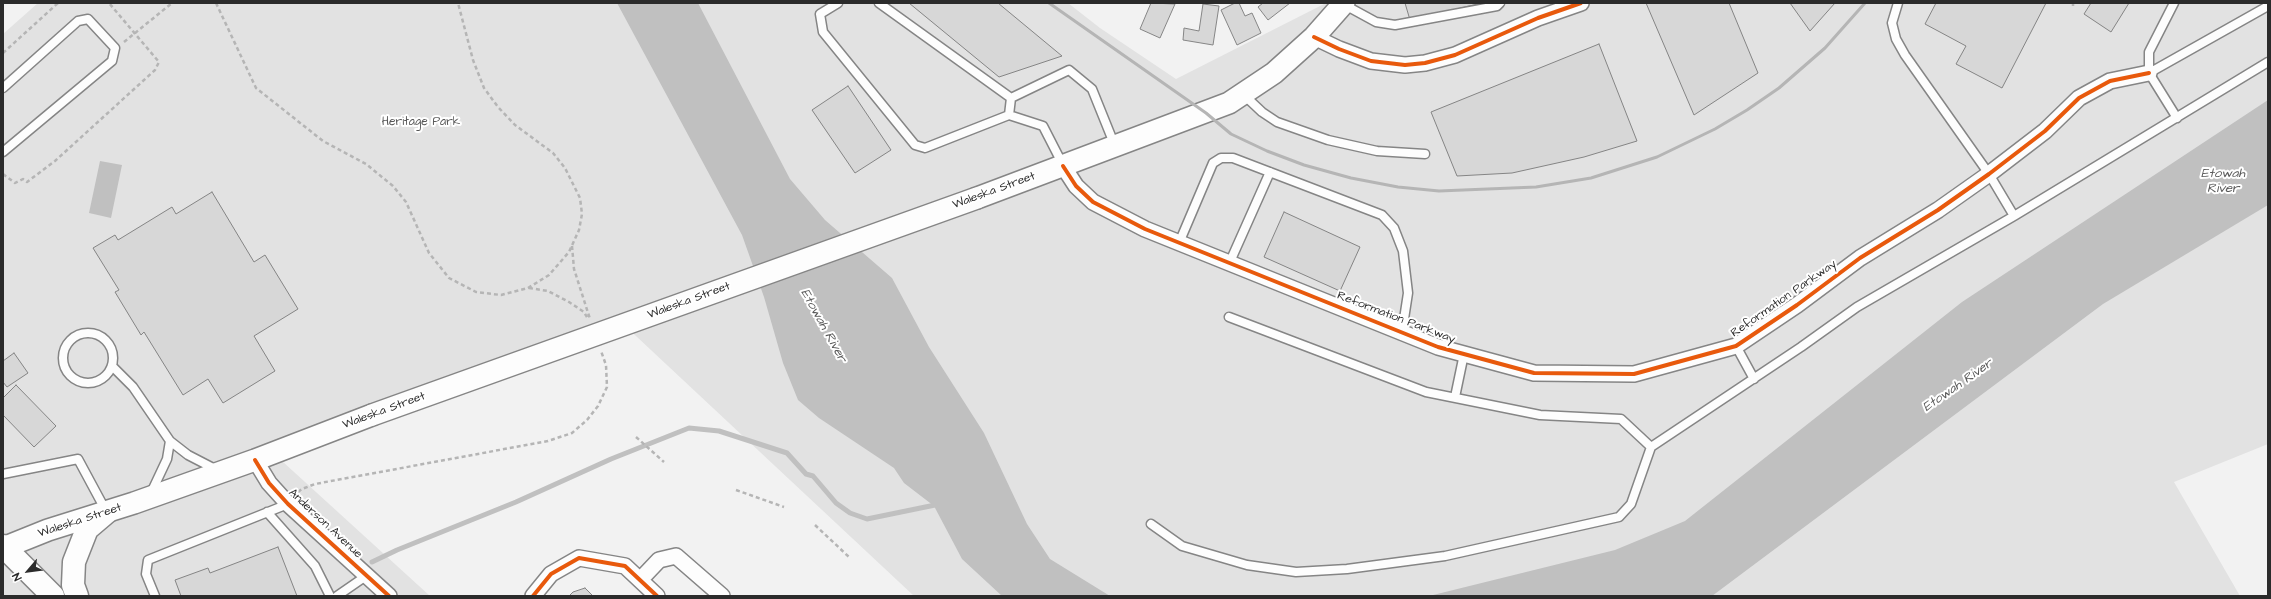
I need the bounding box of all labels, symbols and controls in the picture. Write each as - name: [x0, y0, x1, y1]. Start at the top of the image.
- park label: Heritage Park: [382, 115, 460, 129]
- water label: Etowah River: [2201, 166, 2245, 197]
- street label: Waleska Street: [951, 169, 1037, 213]
- street label: Reformation Parkway: [1729, 257, 1839, 341]
- street label: Waleska Street: [646, 279, 732, 323]
- water label: Etowah River: [796, 287, 850, 365]
- street label: Reformation Parkway: [1335, 289, 1457, 347]
- water label: Etowah River: [1920, 356, 1996, 416]
- street label: Waleska Street: [341, 389, 427, 433]
- street label: Anderson Avenue: [285, 486, 365, 562]
- street label: Waleska Street: [36, 501, 124, 541]
- north arrow: [8, 551, 48, 591]
- text: N: [9, 570, 25, 583]

